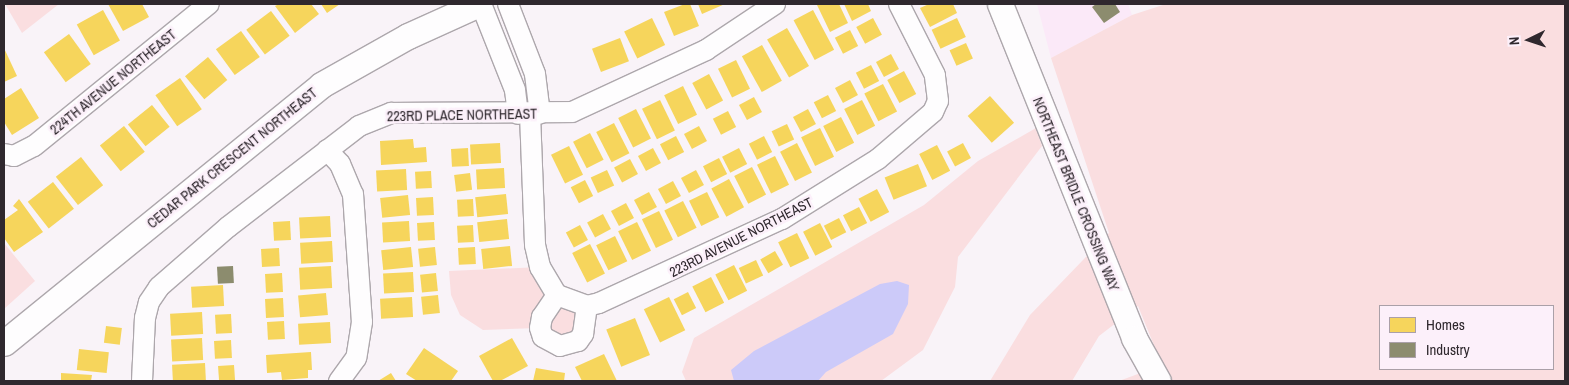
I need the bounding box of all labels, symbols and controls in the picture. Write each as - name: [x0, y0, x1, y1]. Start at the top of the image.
- north arrow: [1504, 15, 1554, 65]
- street label: 224TH AVENUE NORTHEAST: [46, 26, 180, 138]
- text: N: [1505, 36, 1523, 46]
- street label: CEDAR PARK CRESCENT NORTHEAST: [144, 84, 320, 232]
- street label: NORTHEAST BRIDLE CROSSING WAY: [1029, 95, 1123, 293]
- street label: 223RD PLACE NORTHEAST: [387, 105, 537, 125]
- street label: 223RD AVENUE NORTHEAST: [666, 193, 816, 281]
- legend: [1379, 305, 1554, 370]
- text: Homes: [1426, 314, 1465, 335]
- text: Industry: [1426, 339, 1470, 360]

